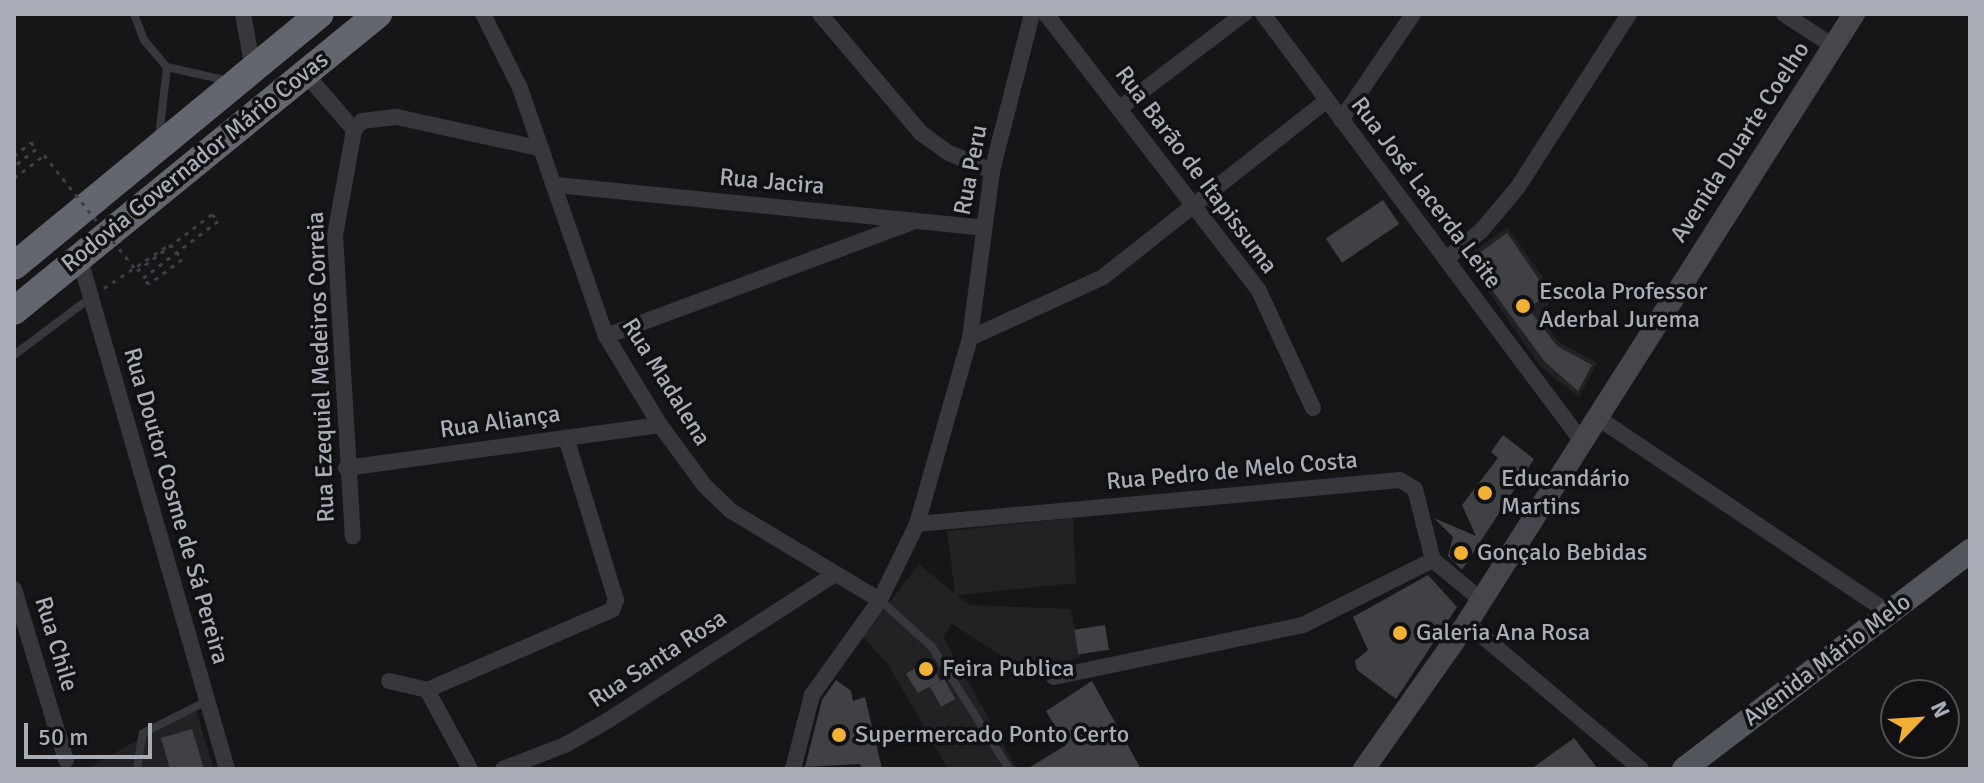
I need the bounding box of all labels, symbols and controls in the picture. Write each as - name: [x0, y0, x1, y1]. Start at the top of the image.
- street label: Avenida Duarte Coelho: [1664, 36, 1816, 248]
- street label: Rodovia Governador Mário Covas: [56, 45, 334, 279]
- street label: Rua Barão de Itapissuma: [1109, 61, 1283, 279]
- street label: Rua José Lacerda Leite: [1345, 92, 1507, 294]
- street label: Rua Peru: [948, 122, 994, 218]
- street label: Rua Jacira: [718, 163, 826, 201]
- street label: Rua Ezequiel Medeiros Correia: [301, 211, 341, 523]
- place label: Escola Professor Aderbal Jurema: [1539, 278, 1707, 334]
- marker: Escola Professor Aderbal Jurema: [1514, 297, 1532, 315]
- street label: Rua Madalena: [615, 313, 717, 451]
- street label: Rua Doutor Cosme de Sá Pereira: [117, 345, 235, 667]
- street label: Rua Aliança: [438, 399, 562, 445]
- street label: Rua Pedro de Melo Costa: [1105, 446, 1359, 496]
- place label: Educandário Martins: [1501, 465, 1630, 521]
- marker: Educandário Martins: [1476, 484, 1494, 502]
- place label: Gonçalo Bebidas: [1477, 539, 1647, 567]
- marker: Gonçalo Bebidas: [1452, 544, 1470, 562]
- street label: Avenida Mário Melo: [1738, 588, 1916, 732]
- street label: Rua Chile: [28, 593, 84, 695]
- street label: Rua Santa Rosa: [584, 604, 732, 714]
- place label: Galeria Ana Rosa: [1416, 619, 1590, 647]
- marker: Galeria Ana Rosa: [1391, 624, 1409, 642]
- place label: Feira Publica: [942, 655, 1074, 683]
- marker: Feira Publica: [917, 660, 935, 678]
- north arrow: [1880, 679, 1960, 759]
- text: N: [1925, 697, 1956, 722]
- scale bar: [28, 707, 156, 757]
- place label: Supermercado Ponto Certo: [855, 721, 1129, 749]
- text: 50 m: [38, 722, 88, 752]
- marker: Supermercado Ponto Certo: [830, 726, 848, 744]

